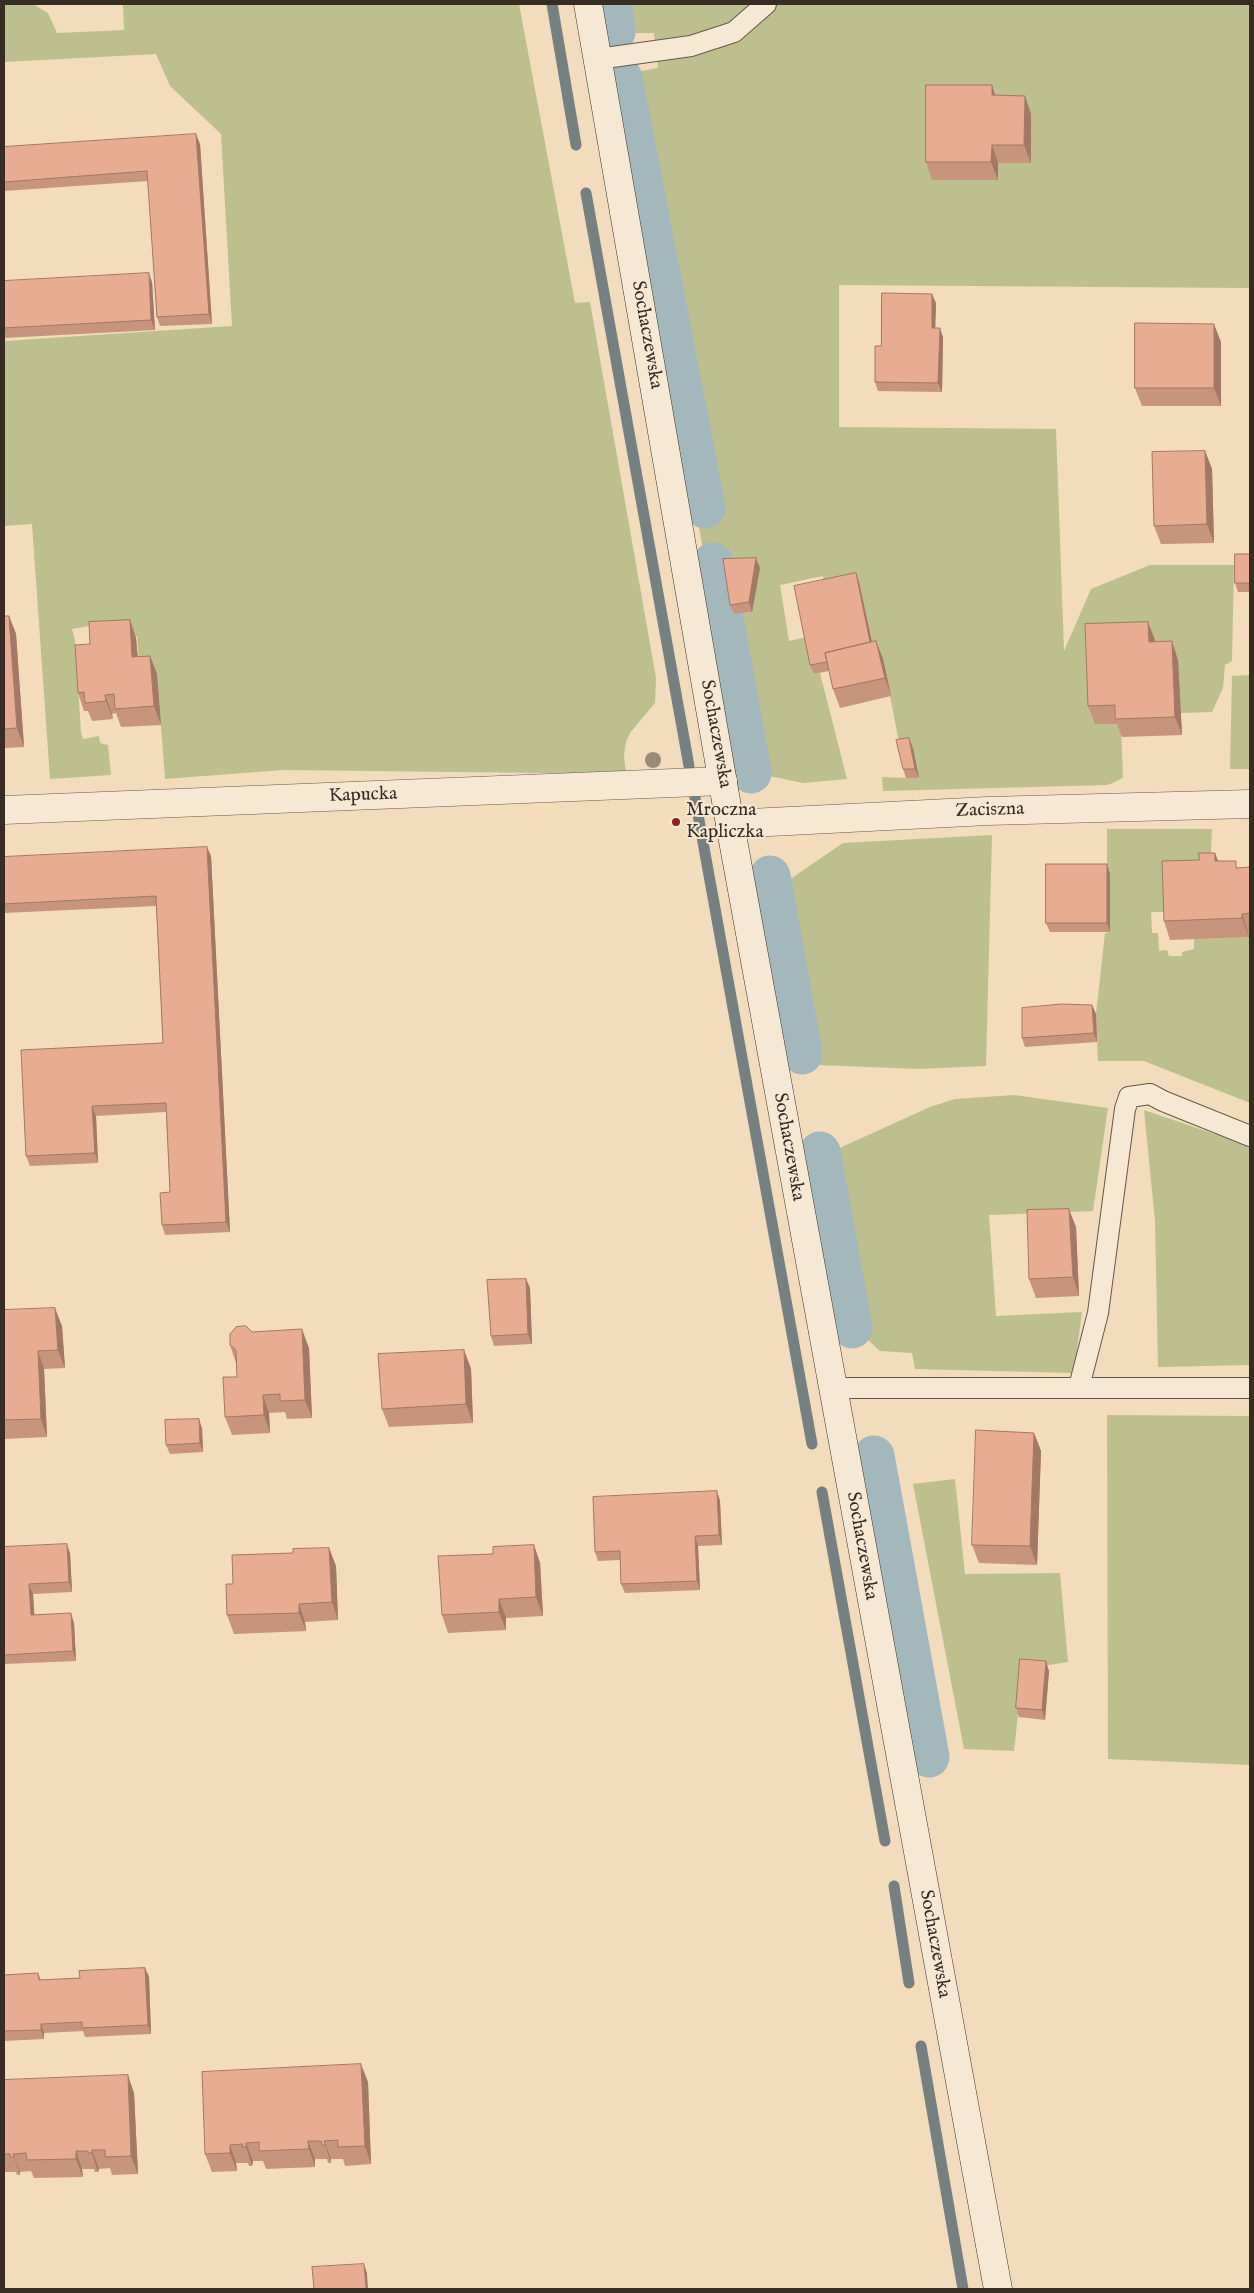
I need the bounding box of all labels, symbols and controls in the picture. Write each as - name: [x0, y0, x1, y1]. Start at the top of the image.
- street label: Sochaczewska: [625, 279, 667, 391]
- street label: Sochaczewska: [694, 678, 736, 790]
- street label: Kapucka: [328, 783, 398, 809]
- street label: Zaciszna: [955, 798, 1025, 824]
- place label: Mroczna Kapliczka: [686, 800, 764, 844]
- marker: Mroczna Kapliczka: [670, 816, 682, 828]
- street label: Sochaczewska: [767, 1091, 809, 1203]
- street label: Sochaczewska: [840, 1490, 882, 1602]
- street label: Sochaczewska: [913, 1888, 955, 2000]

